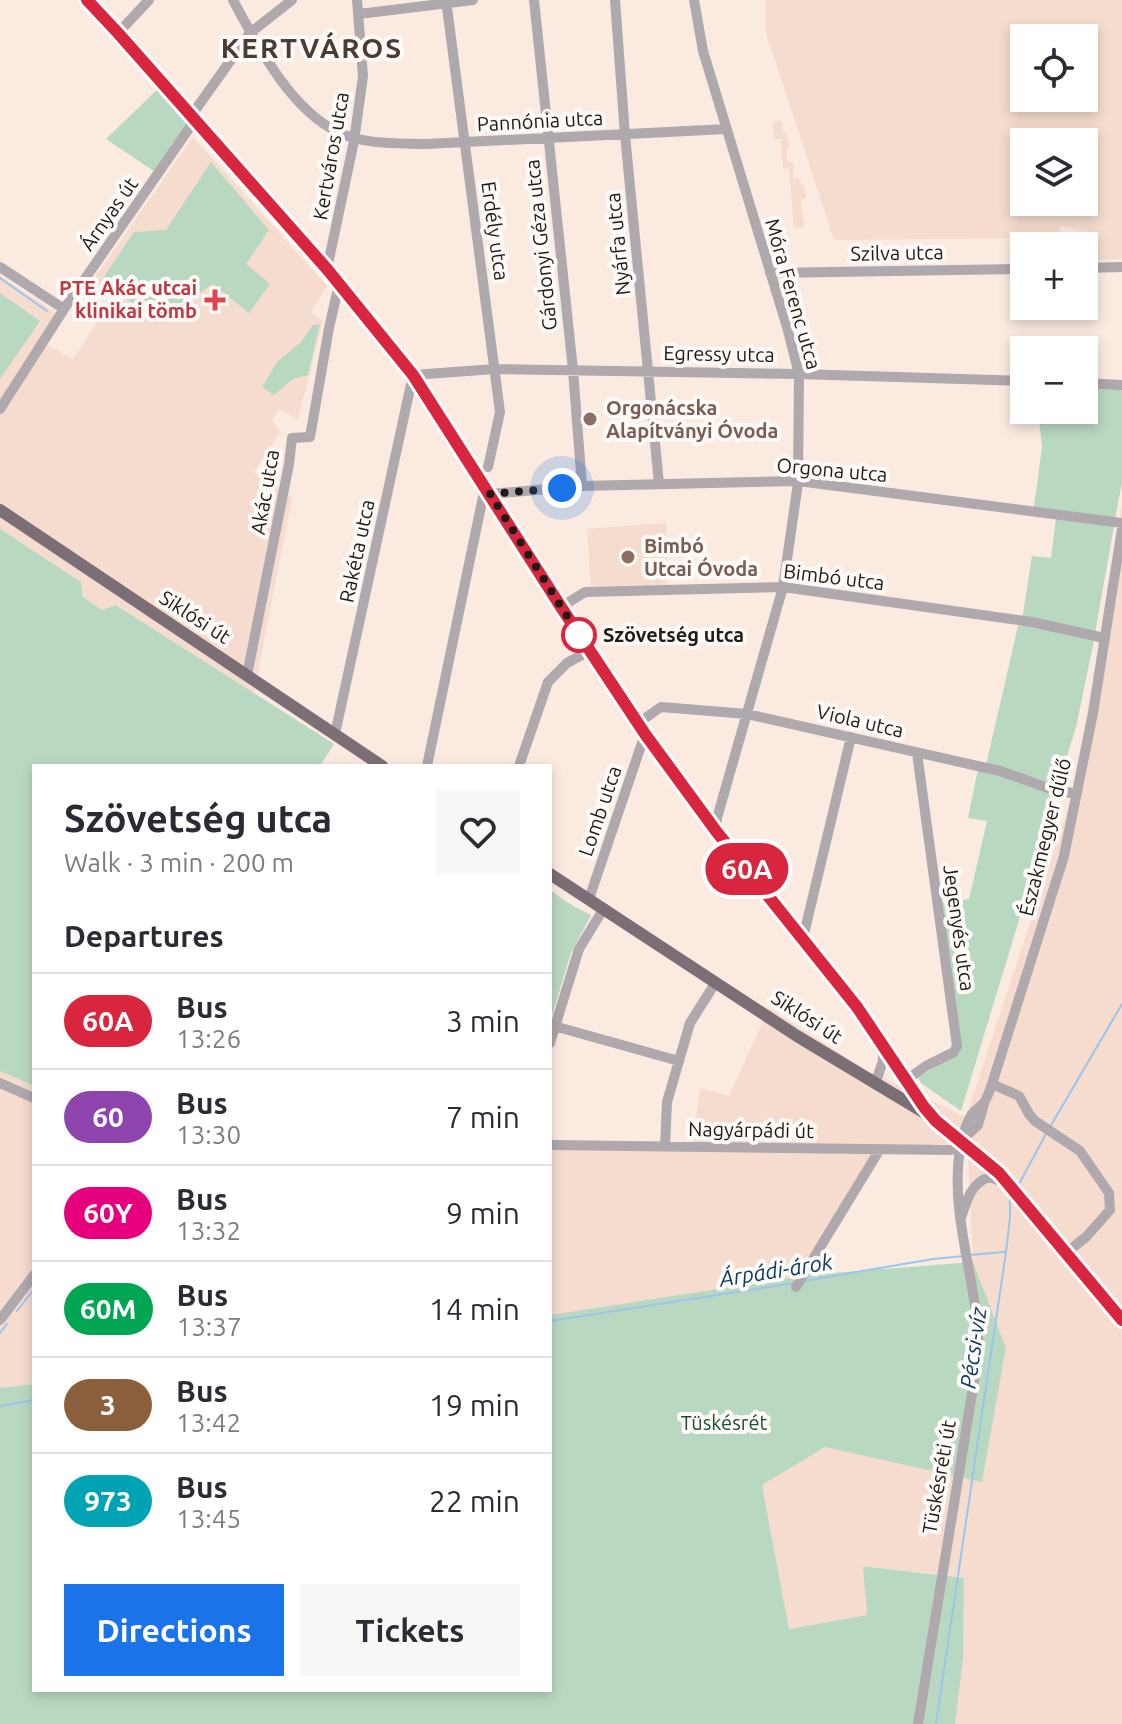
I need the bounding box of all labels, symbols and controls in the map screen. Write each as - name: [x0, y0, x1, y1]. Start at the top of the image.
- map controls: [1010, 24, 1098, 424]
- button: locate: [1010, 24, 1098, 112]
- district label: KERTVÁROS: [221, 31, 403, 63]
- street label: Kertváros utca: [308, 90, 353, 222]
- street label: Pannónia utca: [476, 106, 604, 135]
- button: layers: [1010, 128, 1098, 216]
- street label: Gárdonyi Géza utca: [520, 158, 561, 332]
- street label: Árnyas út: [75, 172, 142, 255]
- street label: Erdély utca: [477, 180, 514, 282]
- street label: Nyárfa utca: [601, 192, 634, 296]
- street label: Móra Ferenc utca: [761, 216, 826, 372]
- button: +: [1010, 232, 1098, 320]
- street label: Szilva utca: [850, 240, 944, 265]
- place label: PTE Akác utcai klinikai tömb: [59, 276, 197, 322]
- marker: PTE Akác utcai klinikai tömb: [204, 289, 226, 311]
- button: −: [1010, 336, 1098, 424]
- street label: Egressy utca: [663, 341, 775, 366]
- place label: Orgonácska Alapítványi Óvoda: [606, 396, 778, 442]
- marker: Orgonácska Alapítványi Óvoda: [581, 410, 599, 428]
- street label: Akác utca: [246, 448, 283, 536]
- street label: Orgona utca: [776, 453, 888, 486]
- your location: [542, 468, 582, 508]
- street label: Rakéta utca: [334, 497, 379, 605]
- place label: Bimbó Utcai Óvoda: [644, 534, 758, 580]
- marker: Bimbó Utcai Óvoda: [619, 548, 637, 566]
- street label: Bimbó utca: [782, 559, 886, 594]
- street label: Siklósi út: [156, 585, 235, 648]
- marker: Szövetség utca: [562, 618, 596, 652]
- place label: Szövetség utca: [603, 623, 744, 646]
- street label: Viola utca: [814, 699, 906, 742]
- street label: Északmegyer dűlő: [1014, 755, 1075, 918]
- street label: Lomb utca: [573, 763, 626, 859]
- button: heart: [436, 790, 520, 874]
- text: Szövetség utca: [64, 797, 332, 839]
- line badge: 60A: [701, 843, 793, 895]
- text: Walk · 3 min · 200 m: [64, 848, 294, 877]
- text: 60A: [721, 853, 773, 884]
- street label: Jegenyés utca: [939, 863, 980, 993]
- text: Departures: [64, 919, 224, 953]
- street label: Siklósi út: [768, 985, 847, 1048]
- text: Bus: [176, 990, 228, 1024]
- text: 3 min: [446, 1004, 520, 1038]
- text: 60A: [82, 1005, 134, 1036]
- text: 13:26: [176, 1024, 241, 1053]
- text: Bus: [176, 1086, 228, 1120]
- text: 7 min: [446, 1100, 520, 1134]
- text: 60: [92, 1101, 124, 1132]
- street label: Nagyárpádi út: [688, 1117, 814, 1142]
- text: 13:30: [176, 1120, 241, 1149]
- text: Bus: [176, 1182, 228, 1216]
- text: 9 min: [446, 1196, 520, 1230]
- text: 60Y: [83, 1197, 133, 1228]
- text: 13:32: [176, 1216, 241, 1245]
- water label: Árpádi-árok: [716, 1247, 835, 1291]
- text: Bus: [177, 1278, 228, 1312]
- text: 14 min: [429, 1292, 520, 1326]
- text: 60M: [80, 1293, 137, 1324]
- water label: Pécsi-víz: [954, 1305, 991, 1390]
- text: 13:37: [177, 1312, 242, 1341]
- text: Bus: [176, 1374, 228, 1408]
- text: 19 min: [429, 1388, 520, 1422]
- text: 3: [100, 1389, 116, 1420]
- text: 13:42: [176, 1408, 241, 1437]
- park label: Tüskésrét: [681, 1411, 767, 1434]
- street label: Tüskésréti út: [917, 1418, 960, 1536]
- text: Bus: [176, 1470, 228, 1504]
- text: 22 min: [429, 1484, 520, 1518]
- text: 973: [84, 1485, 132, 1516]
- text: 13:45: [176, 1504, 241, 1533]
- button: Directions: [64, 1584, 284, 1676]
- button: Tickets: [300, 1584, 520, 1676]

